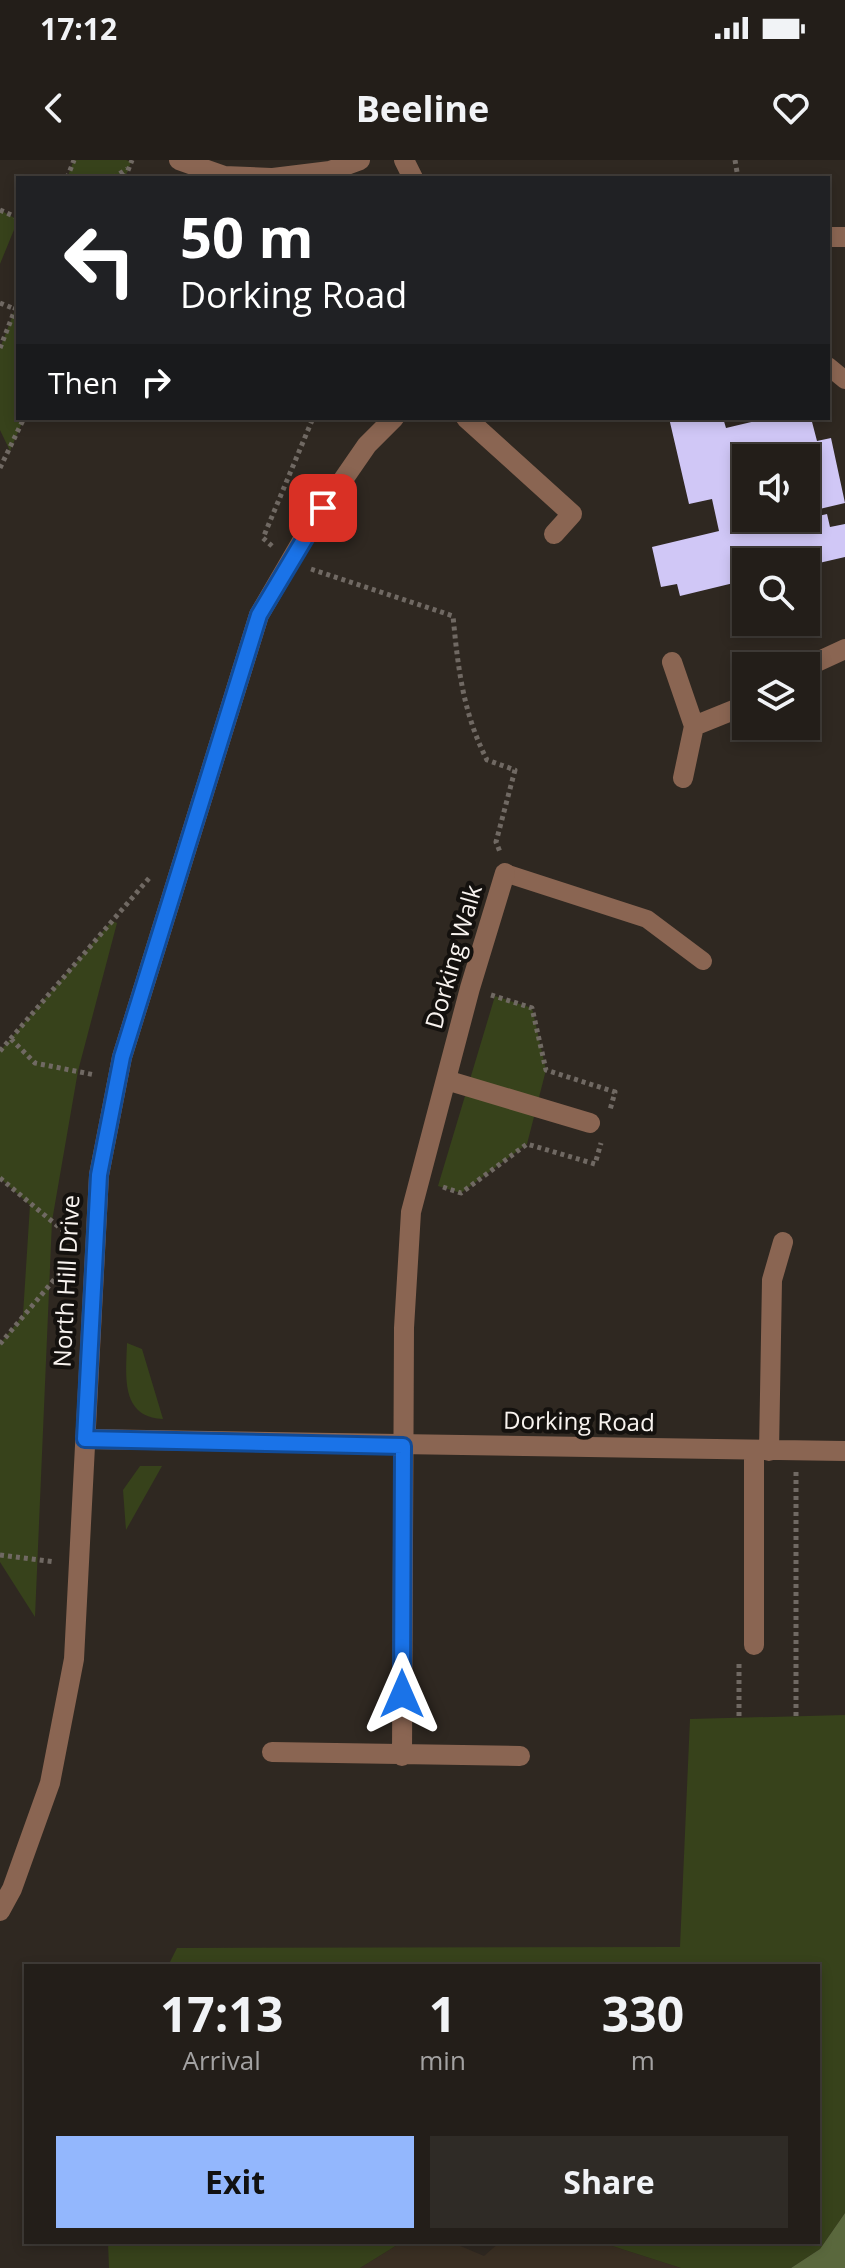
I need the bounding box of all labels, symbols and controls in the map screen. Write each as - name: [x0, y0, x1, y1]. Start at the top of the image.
- text: 17:12: [40, 8, 117, 49]
- text: Beeline: [356, 84, 489, 133]
- icon: back: [32, 86, 76, 130]
- icon: heart: [769, 86, 813, 130]
- text: 50 m: [180, 198, 314, 274]
- icon: left: [48, 208, 152, 312]
- text: Dorking Road: [180, 270, 407, 319]
- icon: right: [134, 360, 178, 404]
- text: Then: [48, 362, 118, 403]
- map controls: [732, 444, 820, 740]
- button: sound: [732, 444, 820, 532]
- pin: [289, 474, 357, 542]
- icon: arrive: [301, 486, 345, 530]
- button: search: [732, 548, 820, 636]
- button: layers: [732, 652, 820, 740]
- street label: Dorking Walk: [416, 880, 489, 1033]
- street label: North Hill Drive: [45, 1194, 86, 1368]
- street label: Dorking Road: [503, 1403, 655, 1438]
- position arrow: [360, 1652, 444, 1736]
- text: 17:13: [160, 1981, 283, 2046]
- text: 1: [429, 1981, 456, 2046]
- text: 330: [602, 1981, 684, 2046]
- text: Arrival: [182, 2042, 261, 2078]
- text: min: [419, 2042, 466, 2078]
- text: m: [631, 2042, 655, 2078]
- button: Exit: [56, 2136, 414, 2228]
- button: Share: [430, 2136, 788, 2228]

